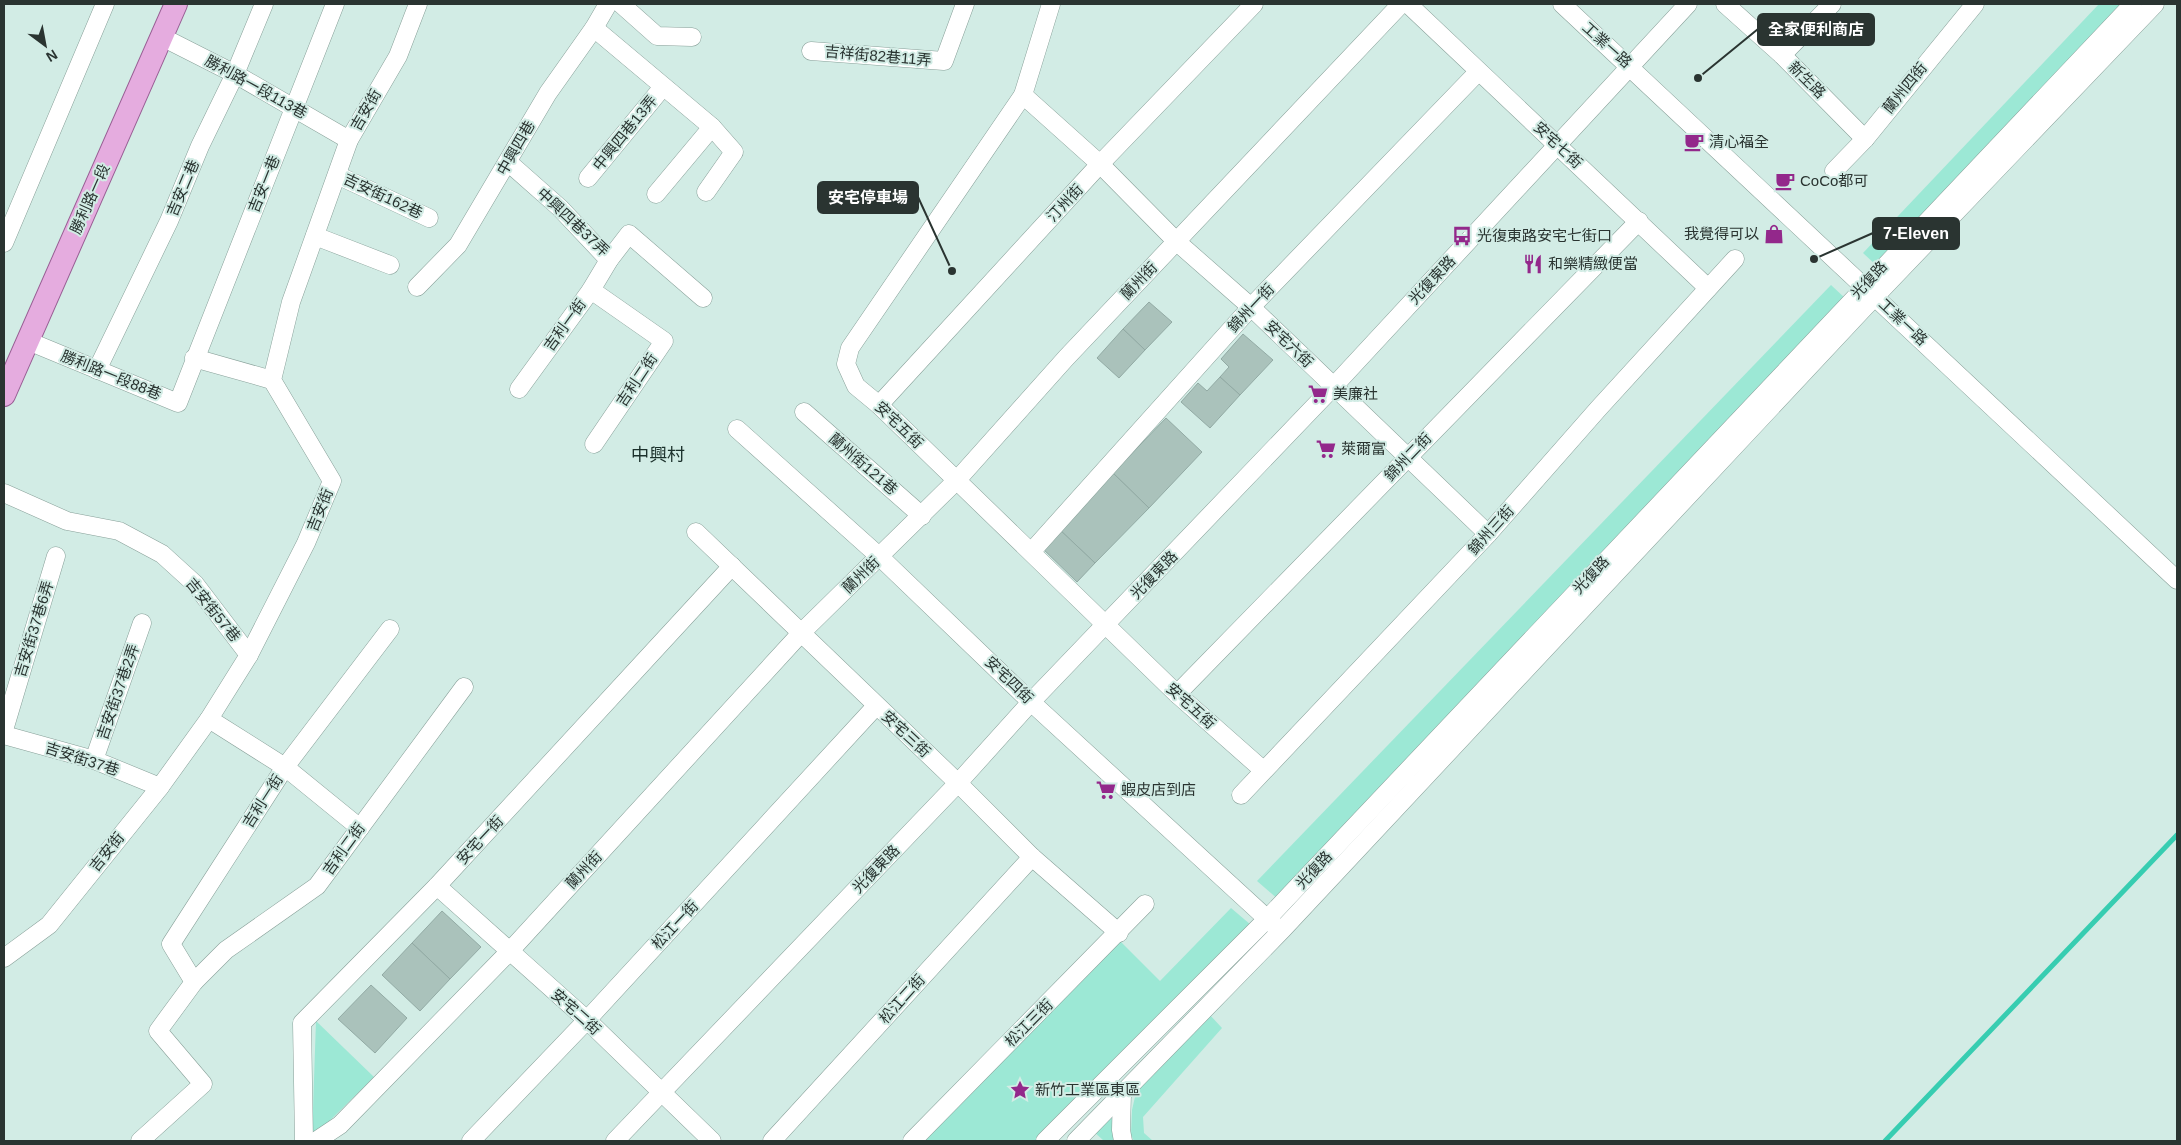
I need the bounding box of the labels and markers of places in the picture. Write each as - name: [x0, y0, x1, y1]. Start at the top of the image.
- callout: 全家便利商店: [1758, 14, 1874, 45]
- cafe icon: 清心福全: [1683, 131, 1705, 153]
- place label: 清心福全: [1709, 133, 1769, 150]
- cafe icon: CoCo都可: [1774, 170, 1796, 192]
- place label: CoCo都可: [1800, 172, 1868, 189]
- callout: 安宅停車場: [818, 182, 918, 213]
- callout: 7-Eleven: [1873, 218, 1959, 249]
- shop icon: 我覺得可以: [1763, 223, 1785, 245]
- bus stop icon: 光復東路安宅七街口: [1451, 225, 1473, 247]
- place label: 我覺得可以: [1684, 225, 1759, 242]
- place label: 光復東路安宅七街口: [1477, 227, 1612, 244]
- restaurant icon: 和樂精緻便當: [1522, 253, 1544, 275]
- place label: 和樂精緻便當: [1548, 255, 1638, 272]
- supermarket icon: 美廉社: [1307, 383, 1329, 405]
- place label: 美廉社: [1333, 385, 1378, 402]
- supermarket icon: 萊爾富: [1315, 438, 1337, 460]
- place label: 萊爾富: [1341, 440, 1386, 457]
- supermarket icon: 蝦皮店到店: [1095, 779, 1117, 801]
- place label: 蝦皮店到店: [1121, 781, 1196, 798]
- place icon: 新竹工業區東區: [1009, 1079, 1031, 1101]
- place label: 新竹工業區東區: [1035, 1081, 1140, 1098]

